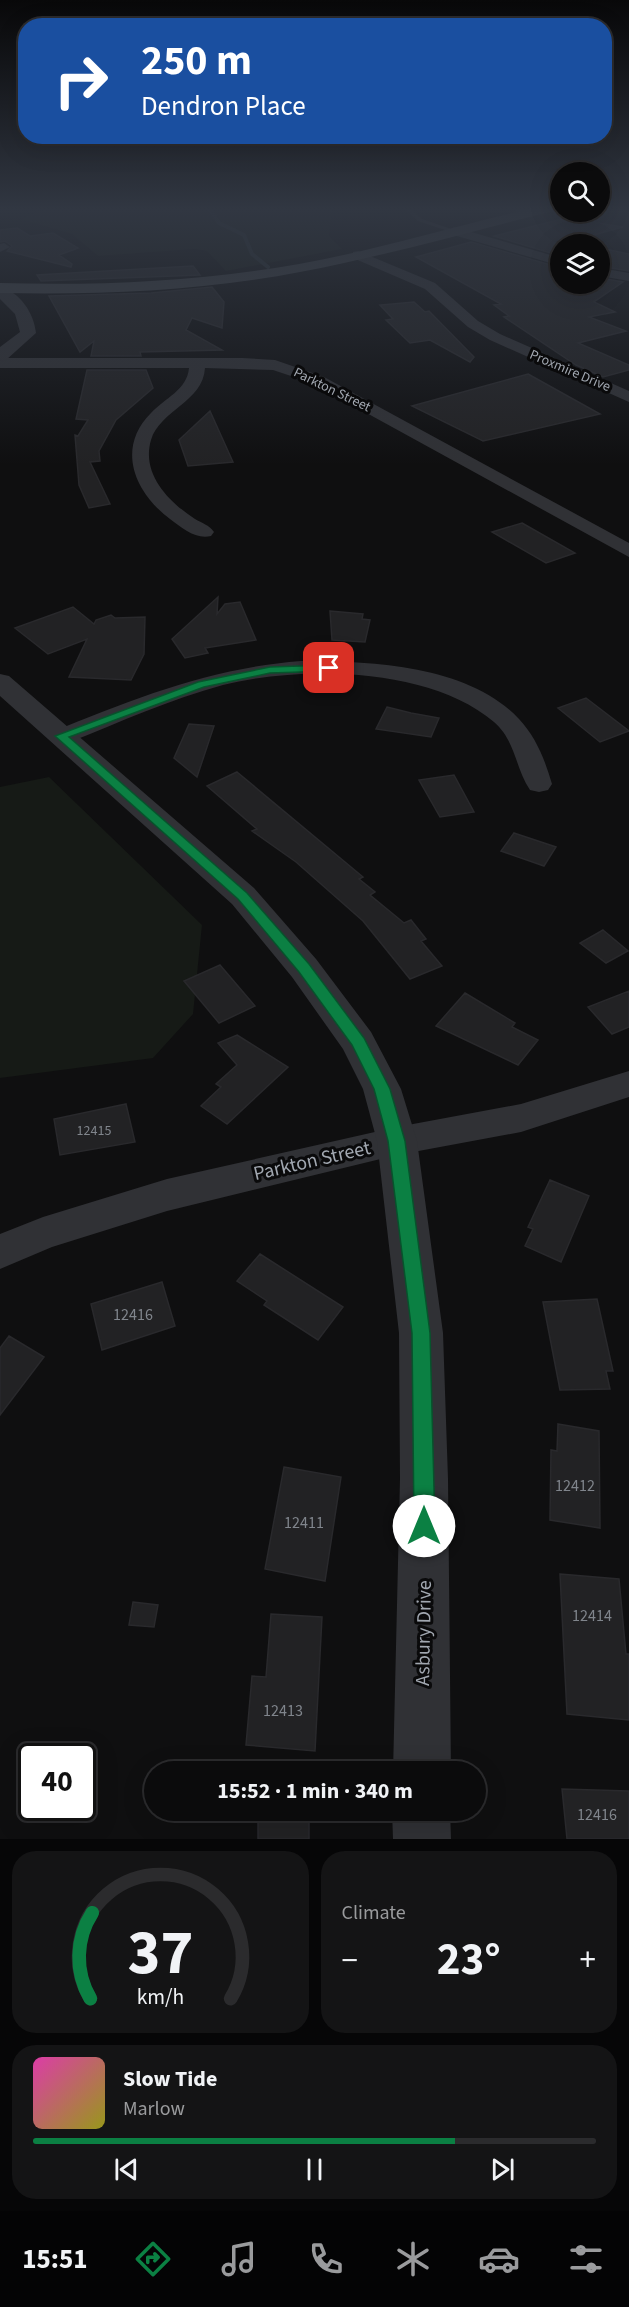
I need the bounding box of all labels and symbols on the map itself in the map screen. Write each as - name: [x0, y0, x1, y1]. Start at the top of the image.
- street label: Proxmire Drive: [526, 345, 614, 397]
- street label: Parkton Street: [290, 363, 374, 417]
- pin: [303, 642, 354, 693]
- house number: 12415: [77, 1121, 111, 1141]
- street label: Parkton Street: [251, 1134, 374, 1188]
- house number: 12416: [113, 1304, 153, 1326]
- house number: 12412: [555, 1475, 595, 1497]
- position arrow: [392, 1494, 456, 1558]
- house number: 12411: [284, 1512, 324, 1534]
- street label: Asbury Drive: [409, 1580, 439, 1686]
- house number: 12414: [572, 1605, 612, 1627]
- house number: 12413: [263, 1700, 303, 1722]
- speed limit sign: 40: [18, 1743, 96, 1821]
- house number: 12416: [577, 1804, 617, 1826]

